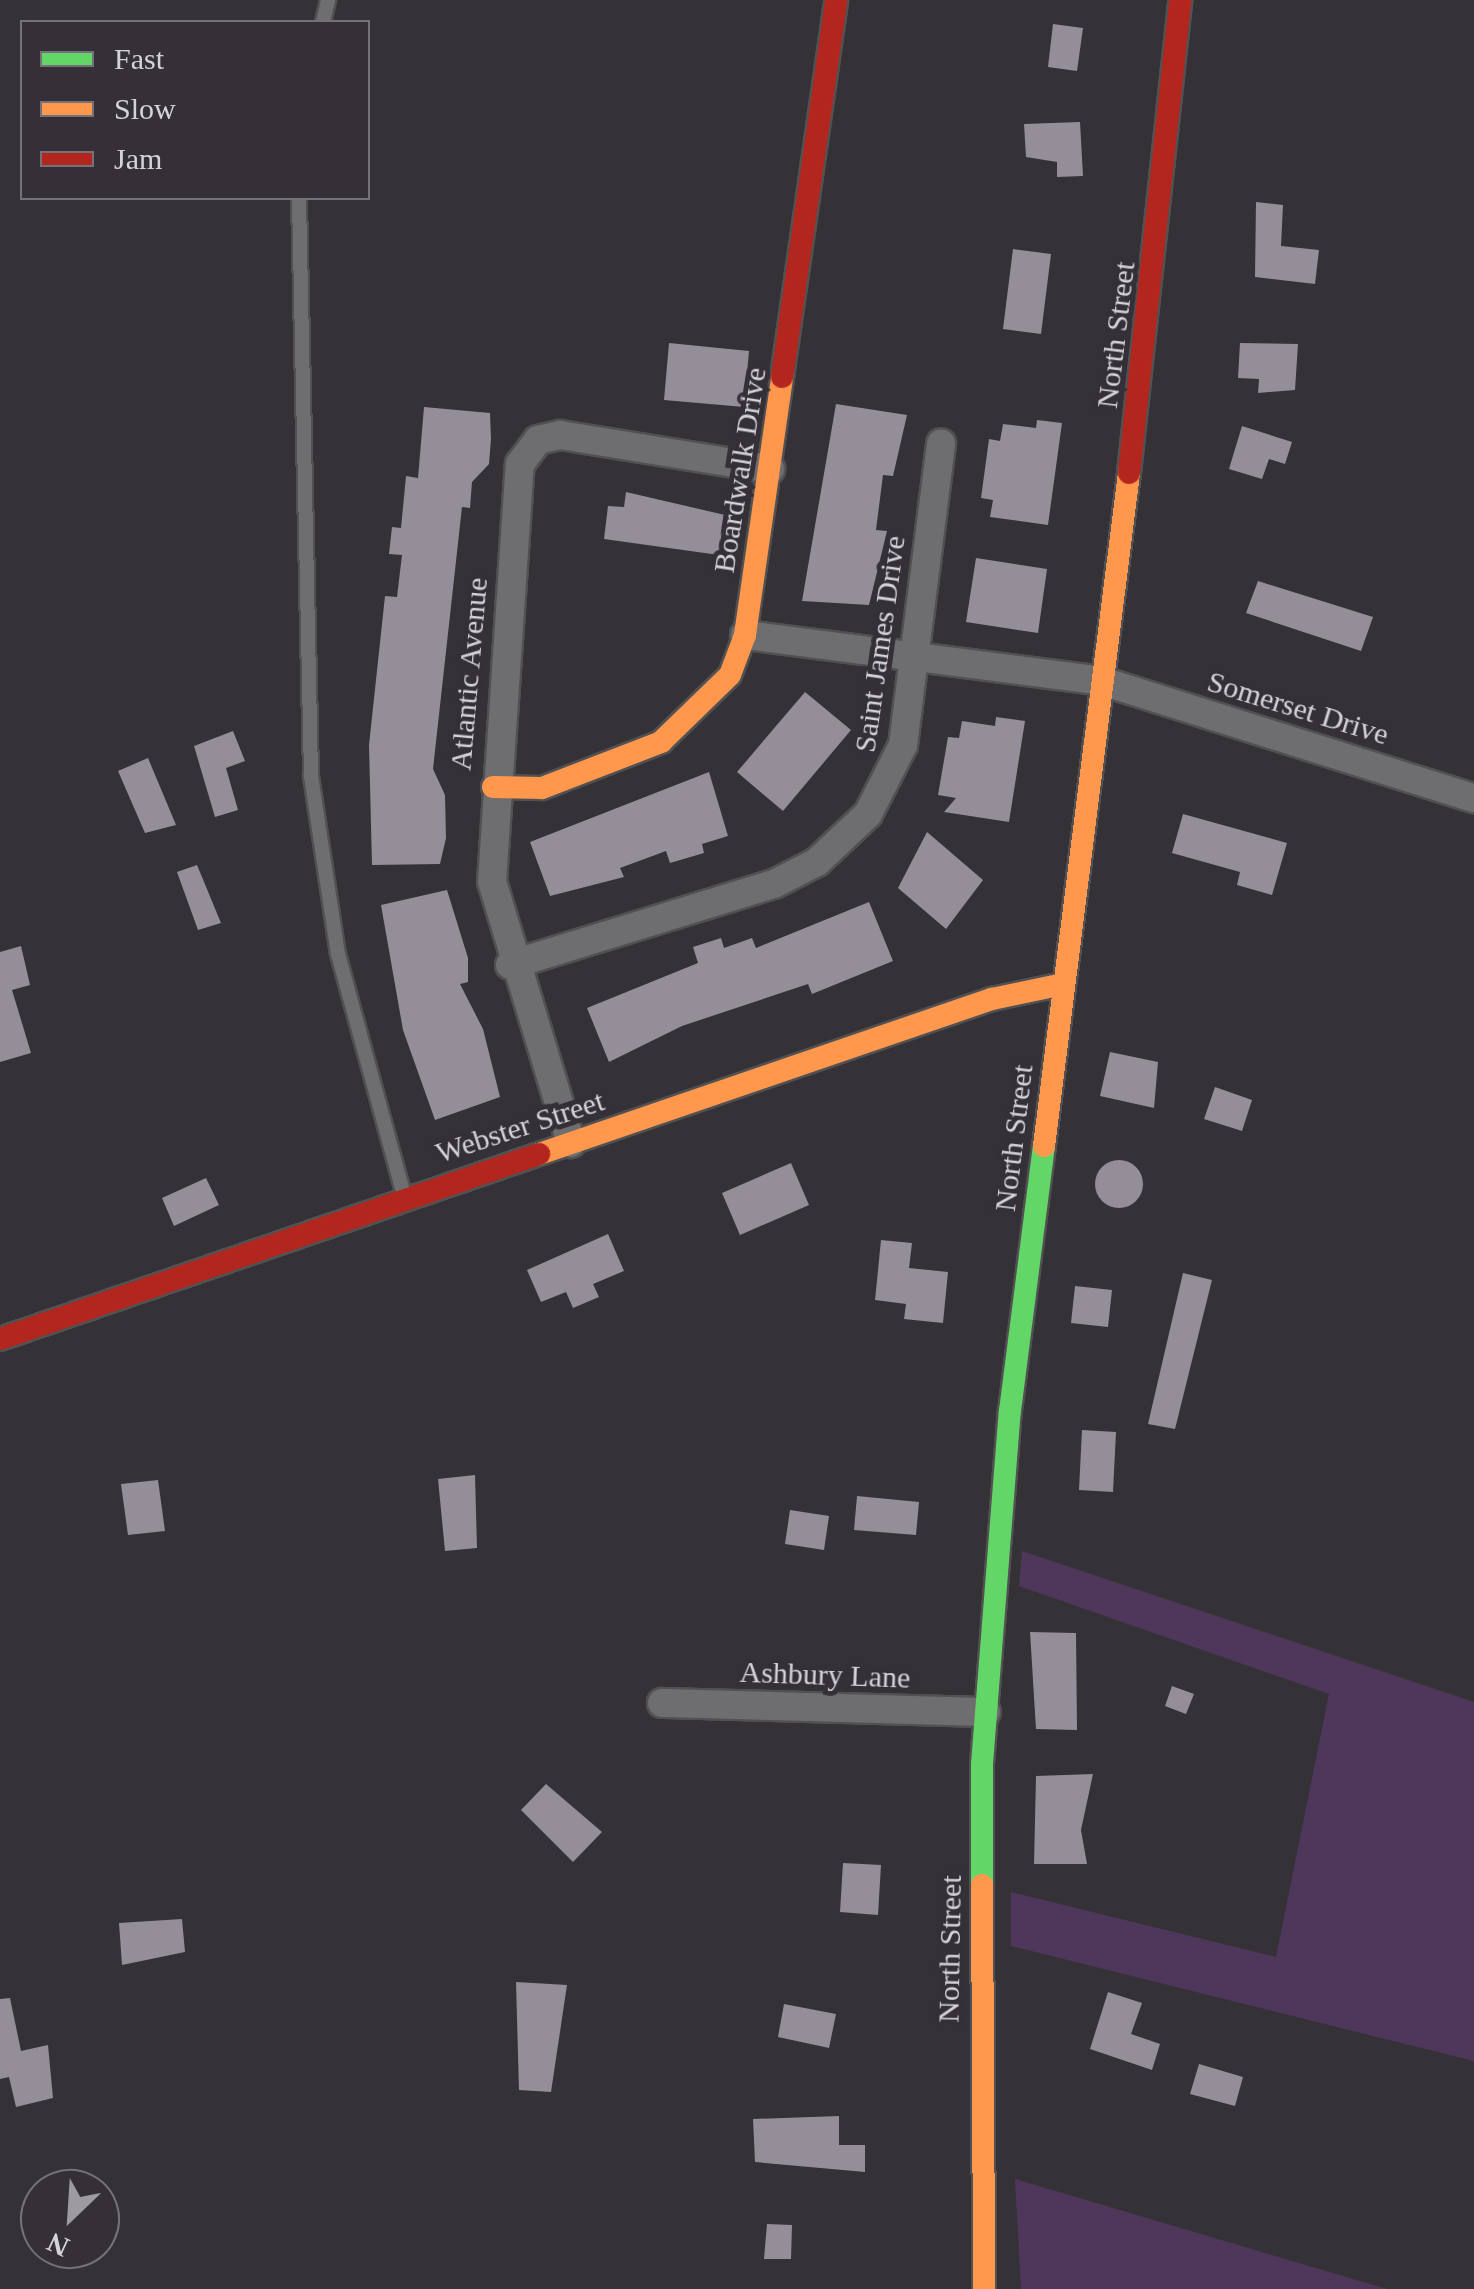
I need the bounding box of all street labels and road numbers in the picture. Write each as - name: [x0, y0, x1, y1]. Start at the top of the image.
- street label: North Street: [1089, 260, 1143, 410]
- street label: Boardwalk Drive: [706, 365, 774, 575]
- street label: Saint James Drive: [847, 533, 913, 755]
- street label: Atlantic Avenue: [443, 575, 495, 773]
- street label: Somerset Drive: [1203, 663, 1393, 753]
- street label: North Street: [987, 1063, 1041, 1213]
- street label: Webster Street: [431, 1083, 609, 1171]
- street label: Ashbury Lane: [739, 1654, 911, 1696]
- street label: North Street: [931, 1875, 969, 2023]

